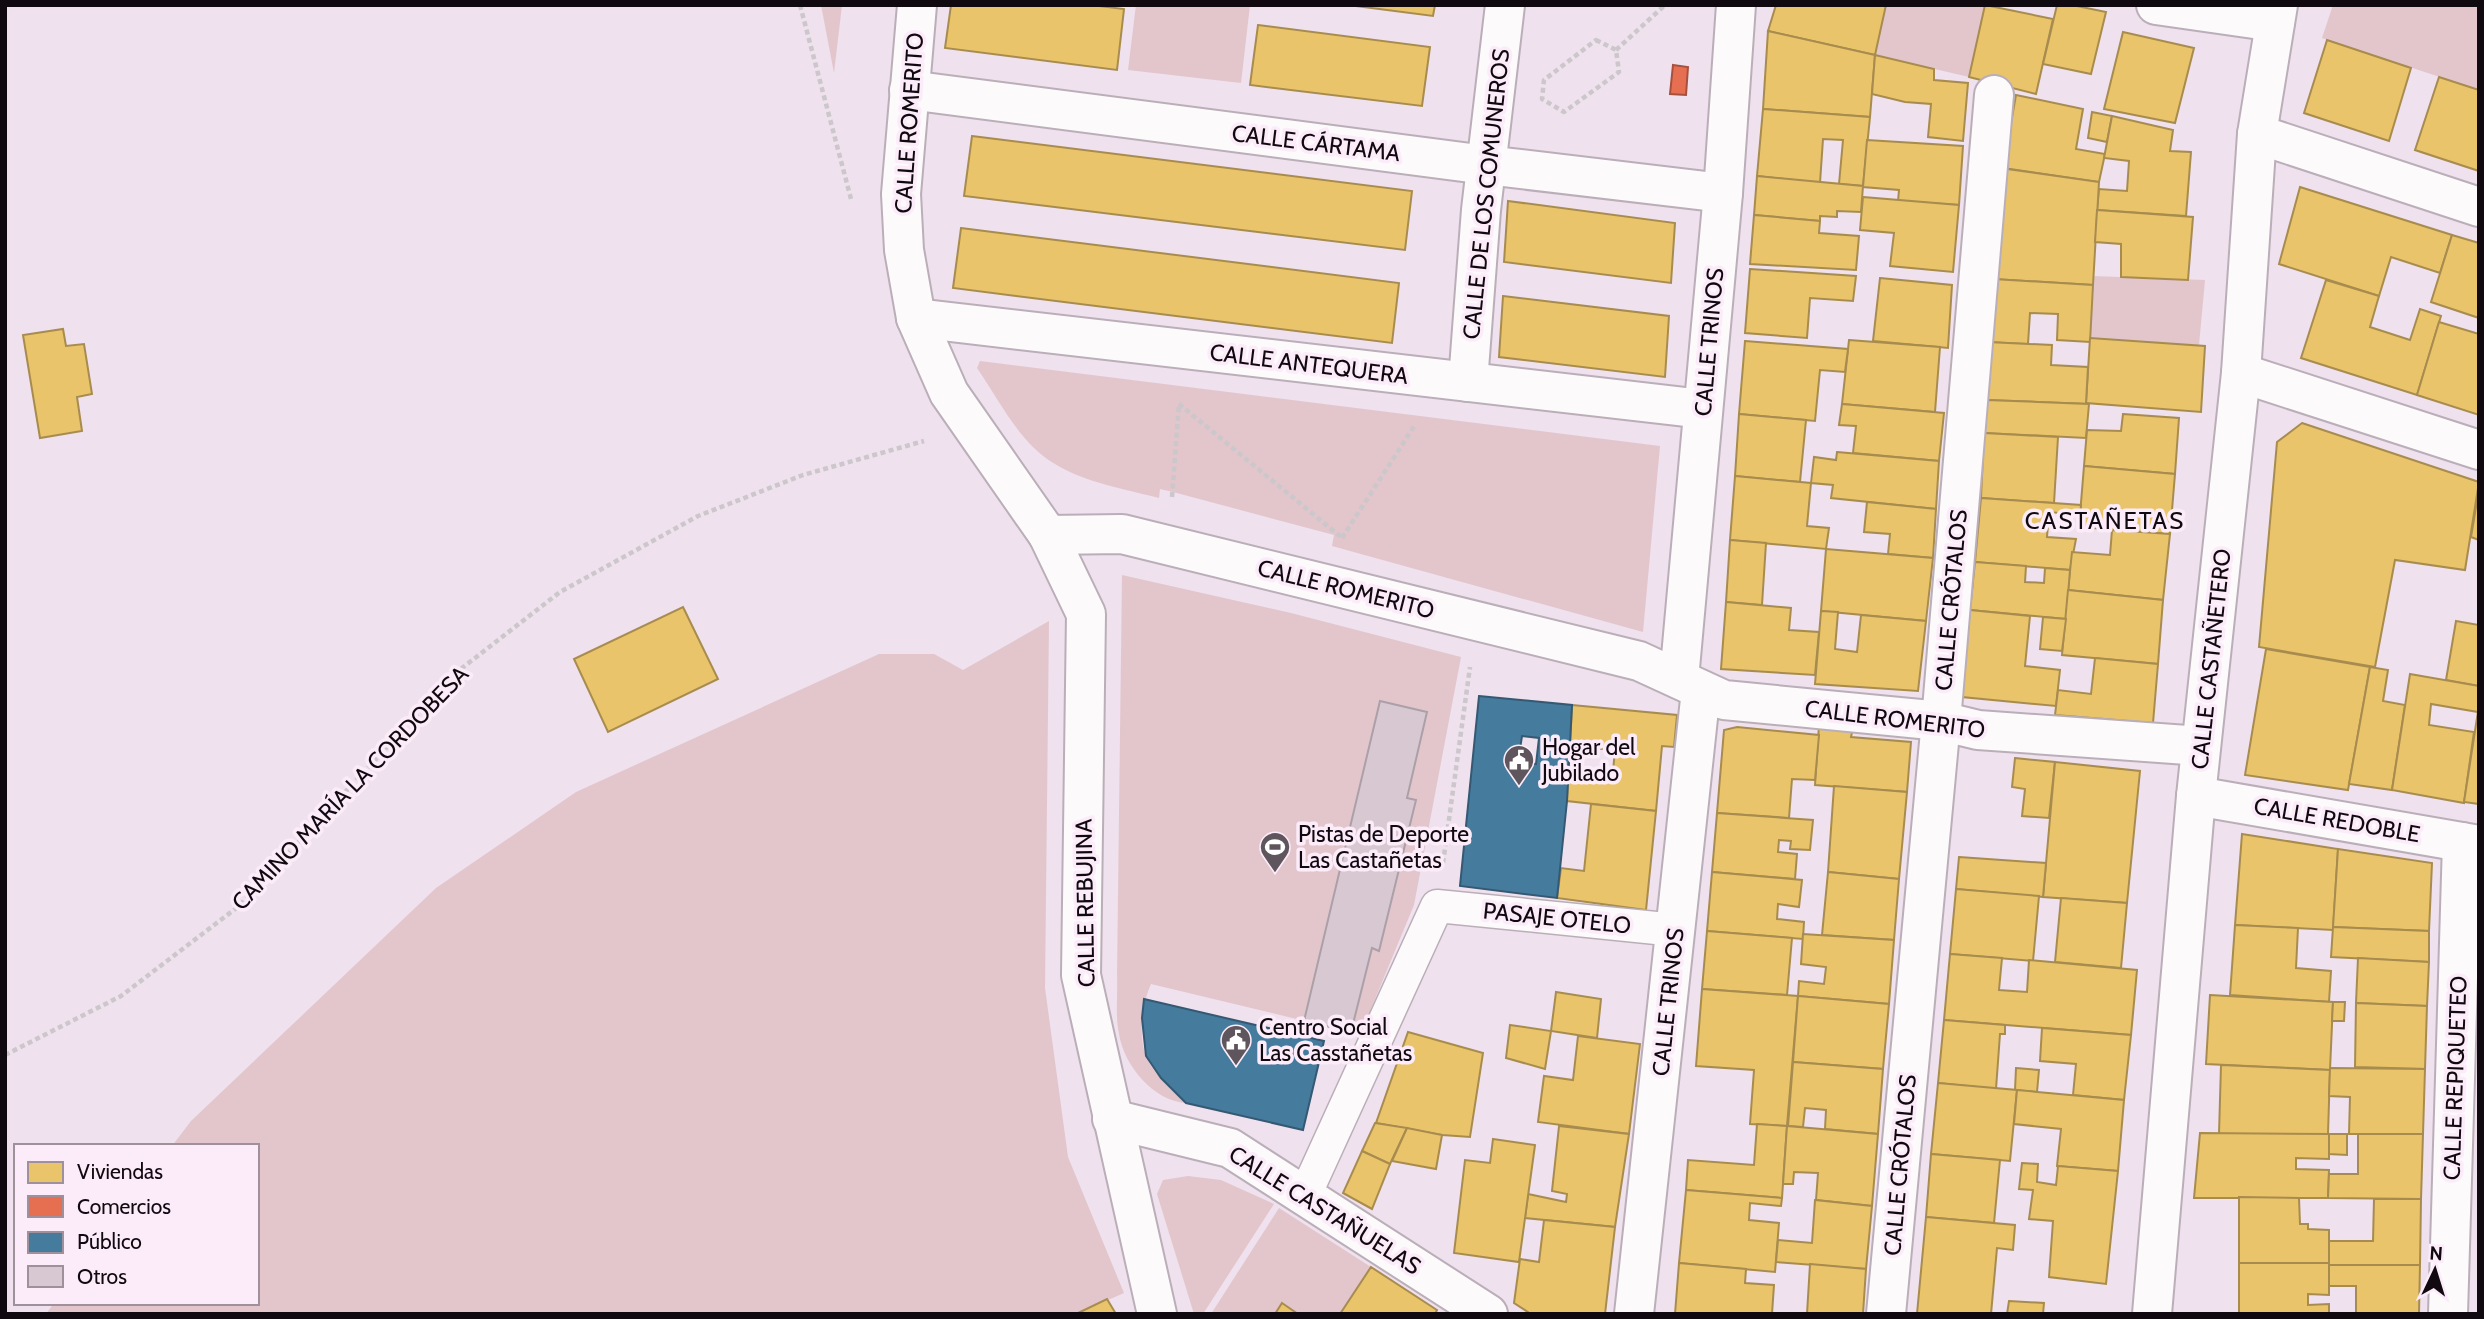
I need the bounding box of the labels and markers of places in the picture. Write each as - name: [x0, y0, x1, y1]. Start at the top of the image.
- place label: Hogar del Jubilado: [1541, 733, 1636, 787]
- public building icon: Hogar del Jubilado: [1502, 743, 1536, 787]
- place label: Pistas de Deporte Las Castañetas: [1298, 820, 1469, 874]
- sports icon: Pistas de Deporte Las Castañetas: [1258, 830, 1292, 874]
- place label: Centro Social Las Casstañetas: [1259, 1013, 1412, 1067]
- public building icon: Centro Social Las Casstañetas: [1219, 1023, 1253, 1067]

